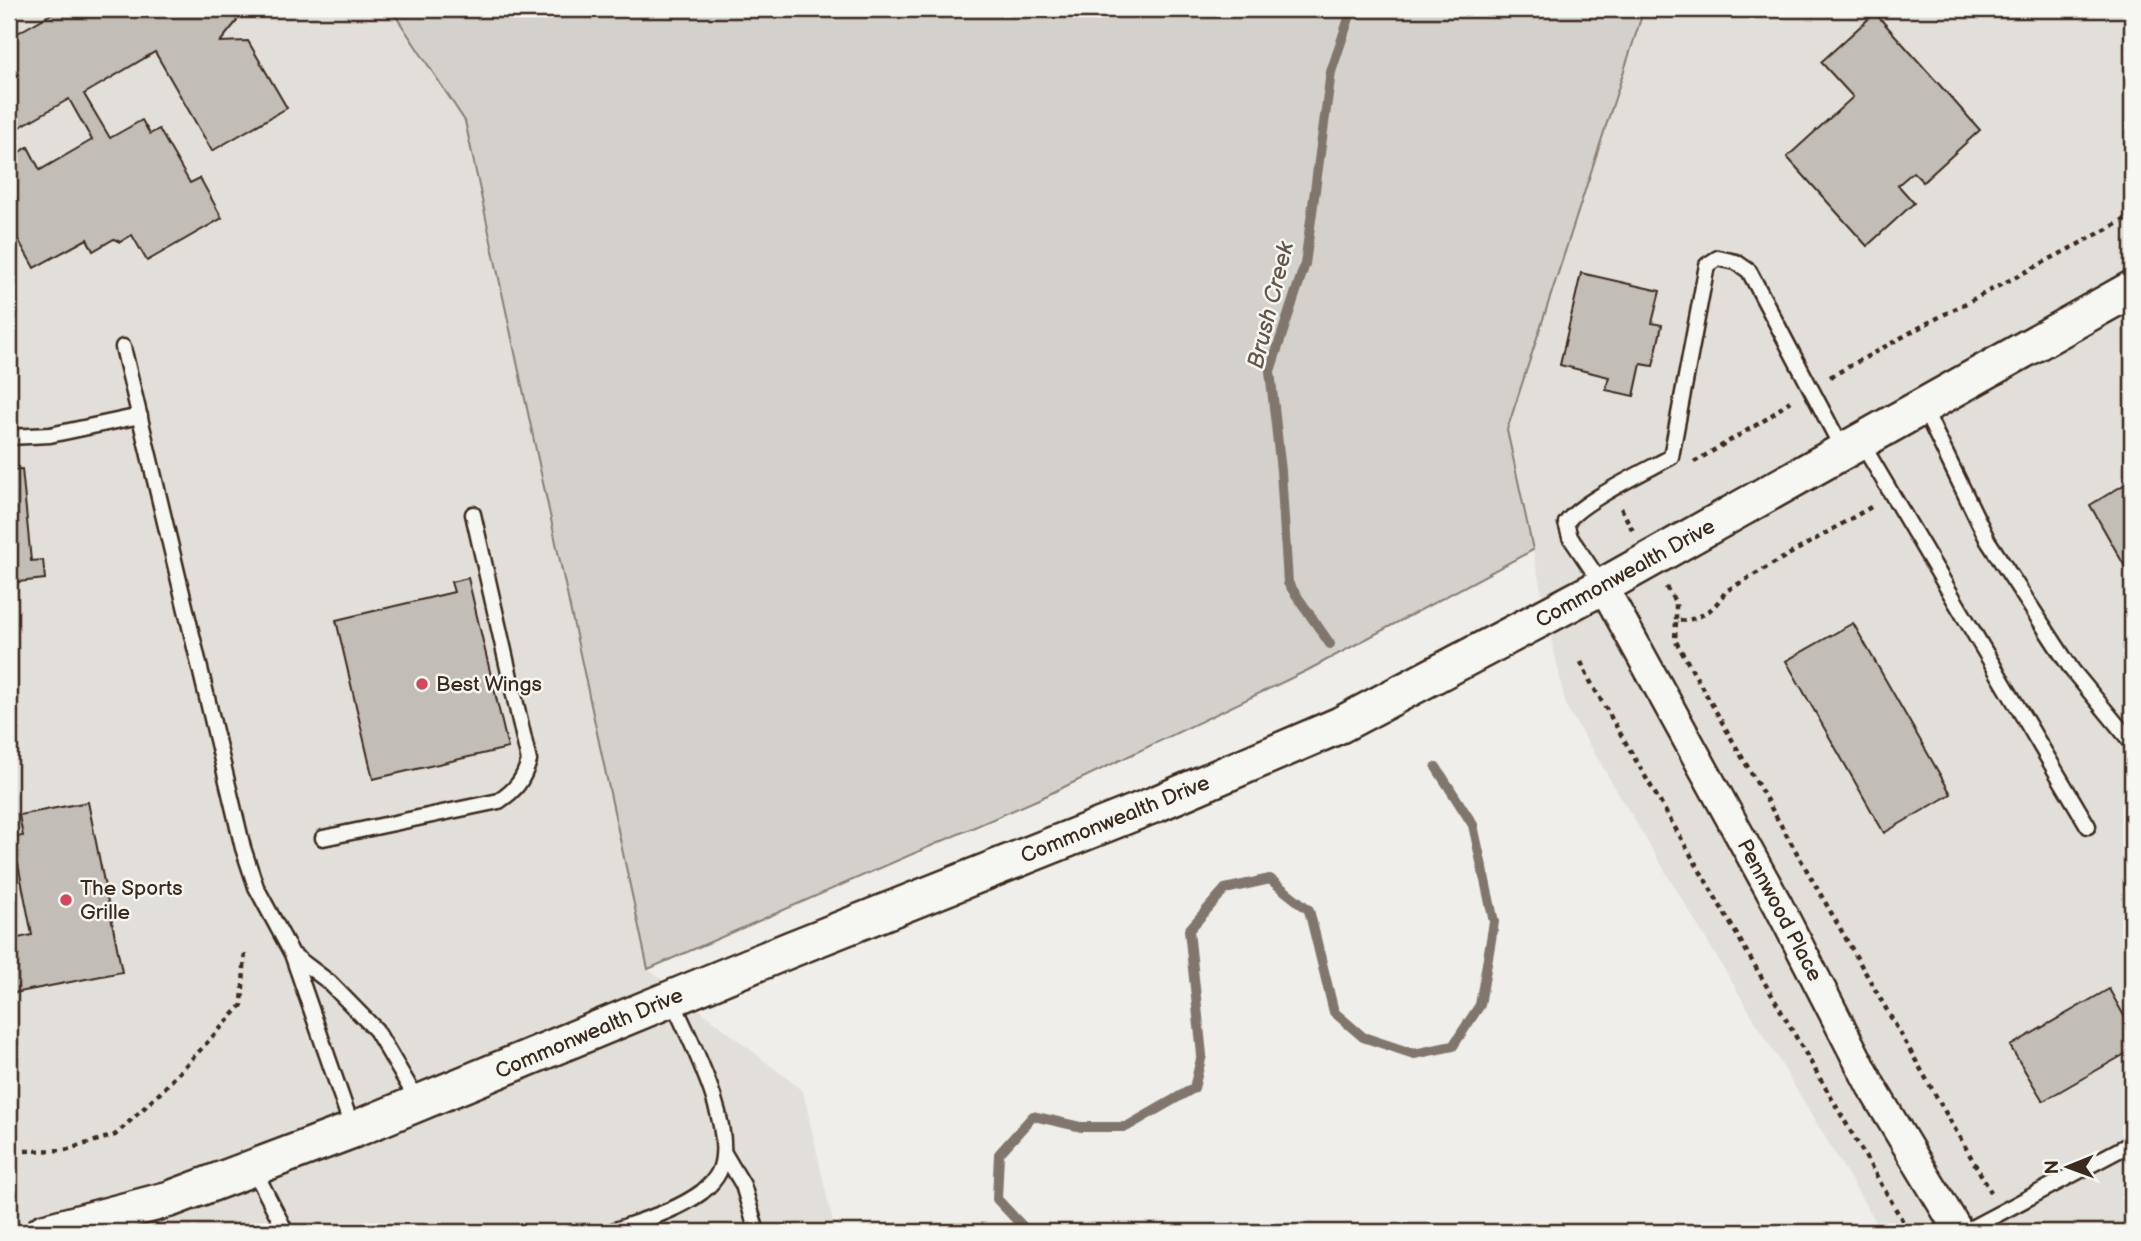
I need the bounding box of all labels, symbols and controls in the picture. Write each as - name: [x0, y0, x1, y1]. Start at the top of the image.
- water label: Brush Creek: [1242, 238, 1300, 371]
- street label: Commonwealth Drive: [1531, 514, 1719, 633]
- place label: Best Wings: [436, 672, 542, 697]
- marker: Best Wings: [414, 676, 430, 692]
- street label: Commonwealth Drive: [1017, 770, 1213, 869]
- street label: Pennwood Place: [1732, 835, 1827, 985]
- place label: The Sports Grille: [80, 876, 183, 925]
- marker: The Sports Grille: [58, 892, 74, 908]
- street label: Commonwealth Drive: [492, 983, 687, 1084]
- north arrow: [2032, 1132, 2102, 1202]
- text: N: [2041, 1160, 2064, 1175]

